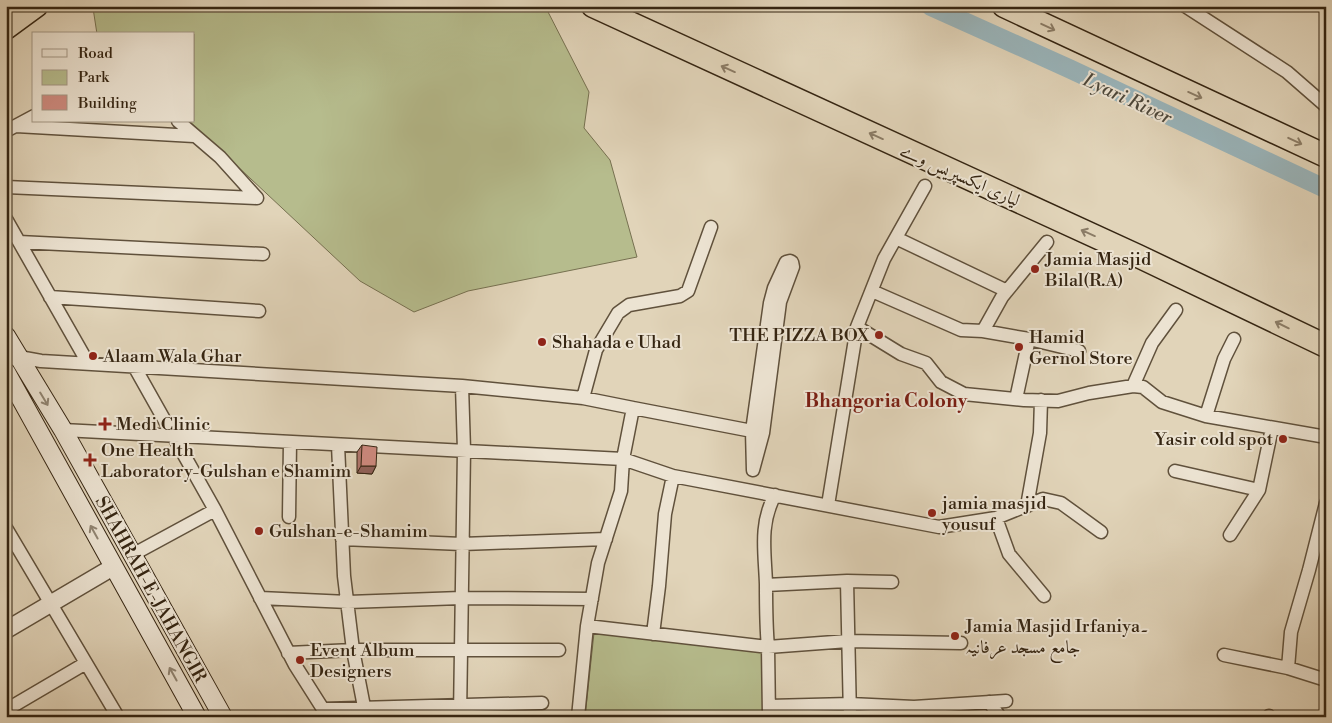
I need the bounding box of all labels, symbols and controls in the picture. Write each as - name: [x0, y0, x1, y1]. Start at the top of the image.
- one-way arrow: [1040, 22, 1055, 32]
- legend: [32, 32, 195, 122]
- text: Road: [78, 44, 113, 63]
- one-way arrow: [721, 64, 736, 73]
- text: Park: [78, 68, 110, 87]
- water label: Lyari River: [1079, 68, 1177, 130]
- one-way arrow: [1187, 91, 1202, 101]
- text: Building: [77, 94, 137, 113]
- one-way arrow: [869, 131, 884, 141]
- one-way arrow: [1287, 137, 1302, 147]
- street label: لیاری ایکسپریس وے: [896, 139, 1023, 212]
- one-way arrow: [1080, 227, 1095, 237]
- place label: Jamia Masjid Bilal(R.A): [1044, 248, 1152, 292]
- marker: Jamia Masjid Bilal(R.A): [1029, 263, 1041, 275]
- one-way arrow: [1275, 319, 1290, 329]
- place label: THE PIZZA BOX: [729, 324, 870, 347]
- place label: Hamid Gernol Store: [1029, 326, 1133, 370]
- marker: THE PIZZA BOX: [873, 329, 885, 341]
- place label: Shahada e Uhad: [552, 331, 682, 354]
- marker: Shahada e Uhad: [536, 336, 548, 348]
- marker: Hamid Gernol Store: [1013, 341, 1025, 353]
- place label: Alaam Wala Ghar: [102, 345, 242, 368]
- marker: Alaam Wala Ghar: [87, 350, 99, 362]
- district label: Bhangoria Colony: [805, 389, 968, 413]
- one-way arrow: [40, 391, 50, 405]
- place label: Medi Clinic: [116, 413, 210, 436]
- marker: Medi Clinic: [98, 417, 112, 431]
- place label: Yasir cold spot: [1154, 428, 1274, 451]
- marker: Yasir cold spot: [1277, 433, 1289, 445]
- place label: One Health Laboratory-Gulshan e Shamim: [101, 439, 352, 483]
- marker: One Health Laboratory-Gulshan e Shamim: [83, 453, 97, 467]
- street label: SHAHRAH-E-JAHANGIR: [90, 492, 212, 687]
- place label: jamia masjid yousuf: [941, 492, 1047, 536]
- marker: jamia masjid yousuf: [926, 507, 938, 519]
- place label: Gulshan-e-Shamim: [269, 520, 428, 543]
- one-way arrow: [89, 525, 99, 540]
- marker: Gulshan-e-Shamim: [253, 525, 265, 537]
- place label: Jamia Masjid Irfaniya۔ جامع مسجد عرفانیہ: [964, 615, 1149, 663]
- marker: Jamia Masjid Irfaniya۔ جامع مسجد عرفانیہ: [949, 630, 961, 642]
- place label: Event Album Designers: [310, 639, 415, 683]
- marker: Event Album Designers: [294, 654, 306, 666]
- one-way arrow: [168, 667, 178, 682]

